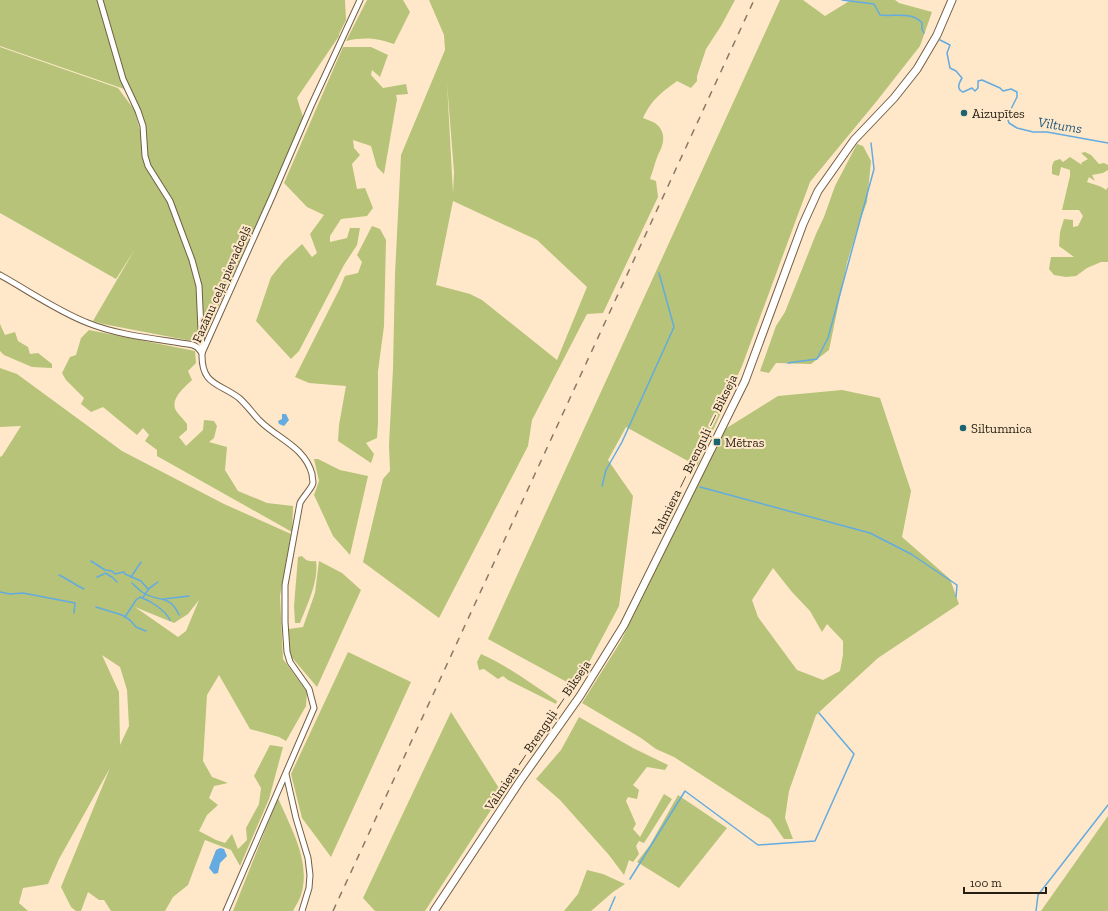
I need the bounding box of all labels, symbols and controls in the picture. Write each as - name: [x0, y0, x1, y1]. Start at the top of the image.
- place label: Aizupītes: [972, 106, 1025, 121]
- marker: Aizupītes: [959, 108, 969, 118]
- water label: Viltums: [1037, 114, 1083, 137]
- street label: Fazānu ceļa pievadceļš: [189, 223, 254, 345]
- street label: Valmiera — Brenguļi — Bikseja: [648, 371, 741, 540]
- place label: Siltumnica: [971, 421, 1032, 436]
- marker: Siltumnica: [958, 423, 968, 433]
- place label: Mētras: [725, 435, 765, 450]
- marker: Mētras: [712, 437, 722, 447]
- street label: Valmiera — Brenguļi — Bikseja: [481, 657, 595, 815]
- scale bar: [964, 869, 1046, 895]
- text: 100 m: [970, 876, 1002, 890]

